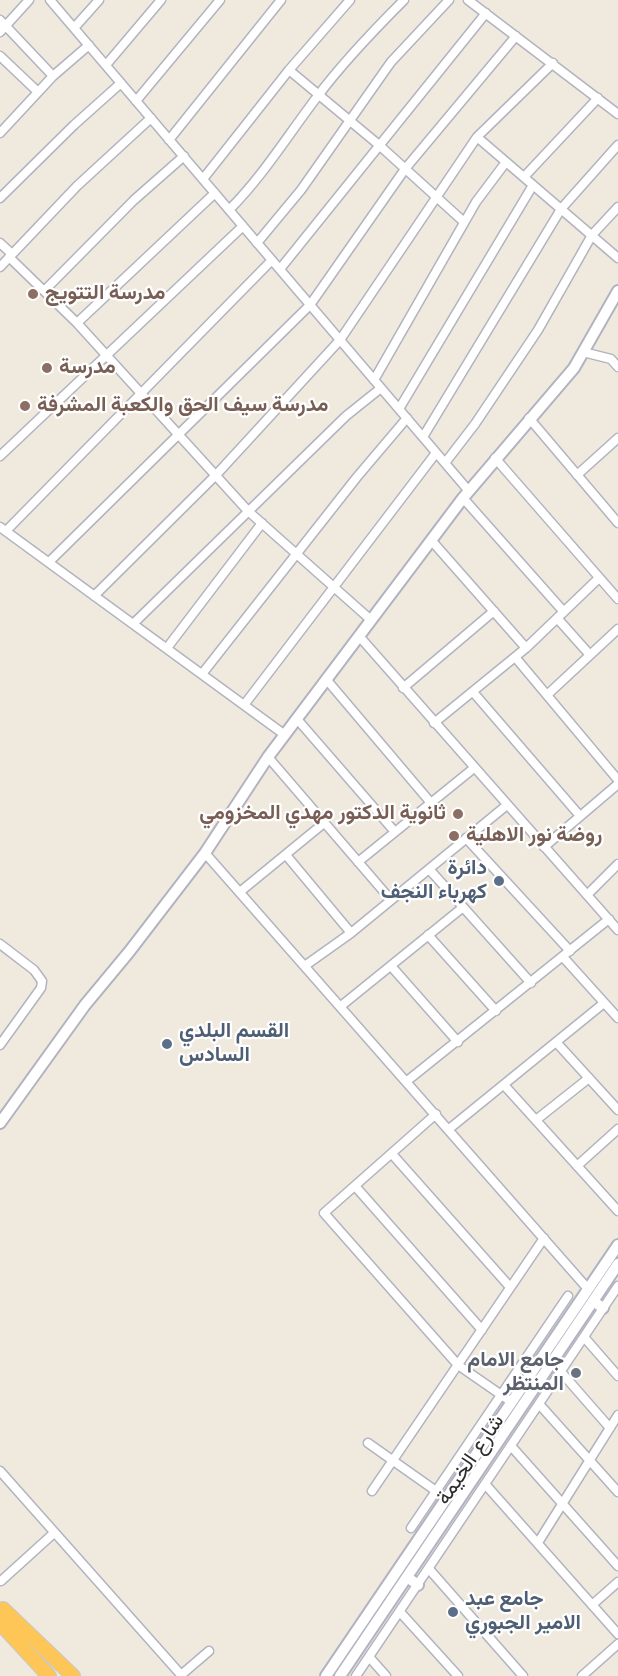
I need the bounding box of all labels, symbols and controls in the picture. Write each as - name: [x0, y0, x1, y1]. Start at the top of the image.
- place label: مدرسة التتويج: [45, 281, 165, 307]
- marker: مدرسة التتويج: [26, 287, 40, 301]
- place label: مدرسة: [59, 355, 116, 381]
- marker: مدرسة: [40, 361, 54, 375]
- place label: مدرسة سيف الحق والكعبة المشرفة: [37, 393, 328, 419]
- marker: مدرسة سيف الحق والكعبة المشرفة: [18, 399, 32, 413]
- place label: ثانوية الدكتور مهدي المخزومي: [199, 801, 446, 827]
- marker: ثانوية الدكتور مهدي المخزومي: [451, 807, 465, 821]
- place label: روضة نور الاهلية: [466, 823, 602, 849]
- marker: روضة نور الاهلية: [447, 829, 461, 843]
- place label: دائرة كهرباء النجف: [381, 856, 487, 906]
- marker: دائرة كهرباء النجف: [492, 874, 506, 888]
- place label: القسم البلدي السادس: [179, 1019, 289, 1069]
- marker: القسم البلدي السادس: [160, 1037, 174, 1051]
- place label: جامع الامام المنتظر: [467, 1348, 564, 1398]
- marker: جامع الامام المنتظر: [569, 1366, 583, 1380]
- street label: شارع الخيمة: [432, 1410, 510, 1510]
- place label: جامع عبد الامير الجبوري: [465, 1587, 581, 1637]
- marker: جامع عبد الامير الجبوري: [446, 1605, 460, 1619]

